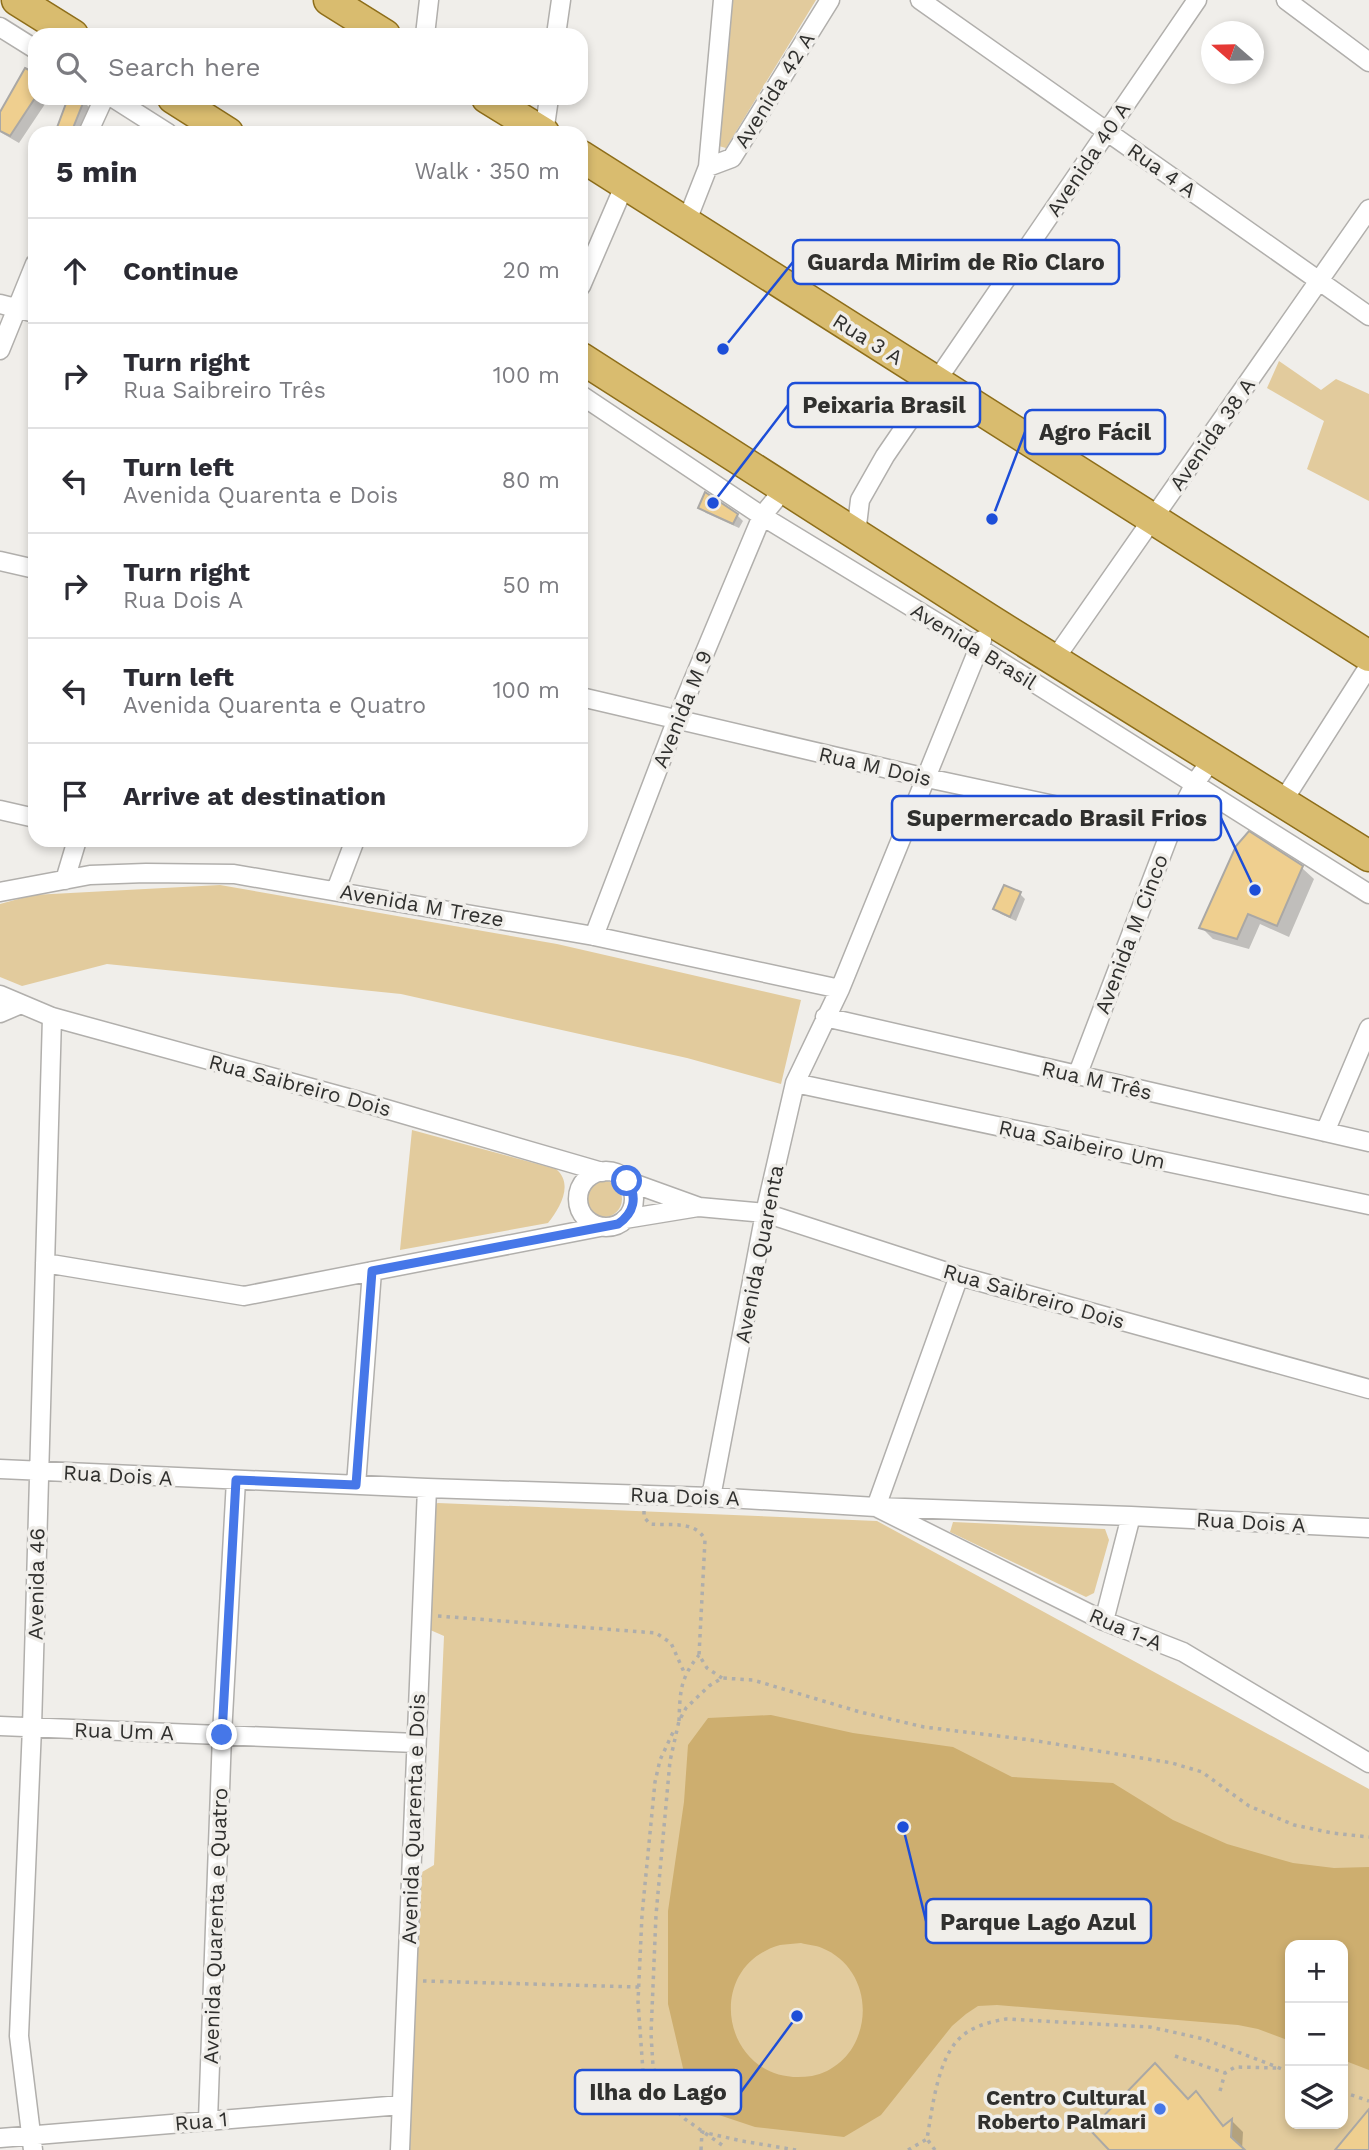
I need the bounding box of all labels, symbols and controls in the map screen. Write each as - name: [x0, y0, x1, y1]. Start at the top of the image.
- north arrow: [1201, 21, 1264, 84]
- street label: Avenida 42 A: [728, 27, 820, 153]
- search box: [28, 28, 588, 105]
- icon: search: [52, 48, 90, 86]
- text: Search here: [108, 52, 260, 82]
- street label: Avenida 40 A: [1041, 97, 1136, 221]
- street label: Rua 4 A: [1123, 137, 1201, 203]
- text: 5 min: [56, 154, 138, 189]
- text: Walk · 350 m: [414, 158, 560, 185]
- callout: Guarda Mirim de Rio Claro: [793, 240, 1119, 284]
- text: Guarda Mirim de Rio Claro: [807, 249, 1105, 276]
- icon: ahead: [56, 252, 94, 290]
- text: Continue: [123, 256, 239, 286]
- text: 20 m: [503, 257, 560, 284]
- street label: Rua 3 A: [828, 308, 908, 370]
- text: Turn right: [123, 347, 250, 377]
- icon: right: [56, 357, 94, 395]
- text: 100 m: [493, 362, 560, 389]
- street label: Avenida 38 A: [1164, 373, 1260, 495]
- text: Rua Saibreiro Três: [123, 377, 326, 404]
- callout: Peixaria Brasil: [788, 383, 980, 427]
- text: Peixaria Brasil: [802, 392, 966, 419]
- callout: Agro Fácil: [1025, 410, 1165, 454]
- text: Agro Fácil: [1039, 419, 1152, 446]
- text: Turn left: [123, 452, 234, 482]
- icon: left: [56, 462, 94, 500]
- text: 80 m: [502, 467, 560, 494]
- text: Avenida Quarenta e Dois: [123, 482, 398, 509]
- text: Turn right: [123, 557, 250, 587]
- icon: right: [56, 567, 94, 605]
- text: 50 m: [503, 572, 560, 599]
- text: Rua Dois A: [123, 587, 243, 614]
- street label: Avenida Brasil: [907, 597, 1042, 695]
- street label: Avenida M 9: [647, 647, 717, 771]
- text: Turn left: [123, 662, 234, 692]
- icon: left: [56, 672, 94, 710]
- text: 100 m: [493, 677, 560, 704]
- text: Avenida Quarenta e Quatro: [123, 692, 426, 719]
- street label: Rua M Dois: [816, 741, 934, 791]
- icon: arrive: [56, 777, 94, 815]
- text: Arrive at destination: [123, 781, 386, 811]
- callout: Supermercado Brasil Frios: [892, 796, 1221, 840]
- text: Supermercado Brasil Frios: [907, 805, 1207, 832]
- street label: Avenida M Cinco: [1089, 851, 1173, 1017]
- street label: Avenida M Treze: [338, 878, 506, 932]
- street label: Rua Saibreiro Dois: [206, 1049, 394, 1121]
- street label: Rua M Três: [1039, 1055, 1155, 1105]
- street label: Rua Saibeiro Um: [996, 1114, 1168, 1174]
- street label: Avenida Quarenta: [729, 1163, 789, 1345]
- route start: [611, 1165, 642, 1196]
- street label: Rua Saibreiro Dois: [940, 1258, 1128, 1334]
- street label: Rua Dois A: [62, 1460, 174, 1490]
- street label: Rua Dois A: [630, 1482, 740, 1510]
- street label: Rua Dois A: [1195, 1507, 1307, 1537]
- street label: Avenida 46: [23, 1528, 49, 1640]
- street label: Rua 1-A: [1086, 1602, 1167, 1656]
- street label: Avenida Quarenta e Dois: [396, 1693, 430, 1945]
- street label: Rua Um A: [73, 1717, 175, 1745]
- route end: [206, 1719, 237, 1750]
- street label: Avenida Quarenta e Quatro: [198, 1787, 232, 2065]
- callout: Parque Lago Azul: [926, 1899, 1151, 1943]
- text: Parque Lago Azul: [940, 1909, 1137, 1936]
- map controls: [1285, 1940, 1348, 2129]
- button: +: [1285, 1940, 1348, 2003]
- button: −: [1285, 2003, 1348, 2066]
- button: layers: [1285, 2066, 1348, 2129]
- callout: Ilha do Lago: [575, 2070, 741, 2114]
- text: Ilha do Lago: [589, 2079, 727, 2106]
- place label: Centro Cultural Roberto Palmari: [977, 2085, 1146, 2134]
- marker: Centro Cultural Roberto Palmari: [1152, 2101, 1168, 2117]
- street label: Rua 1: [173, 2106, 229, 2136]

